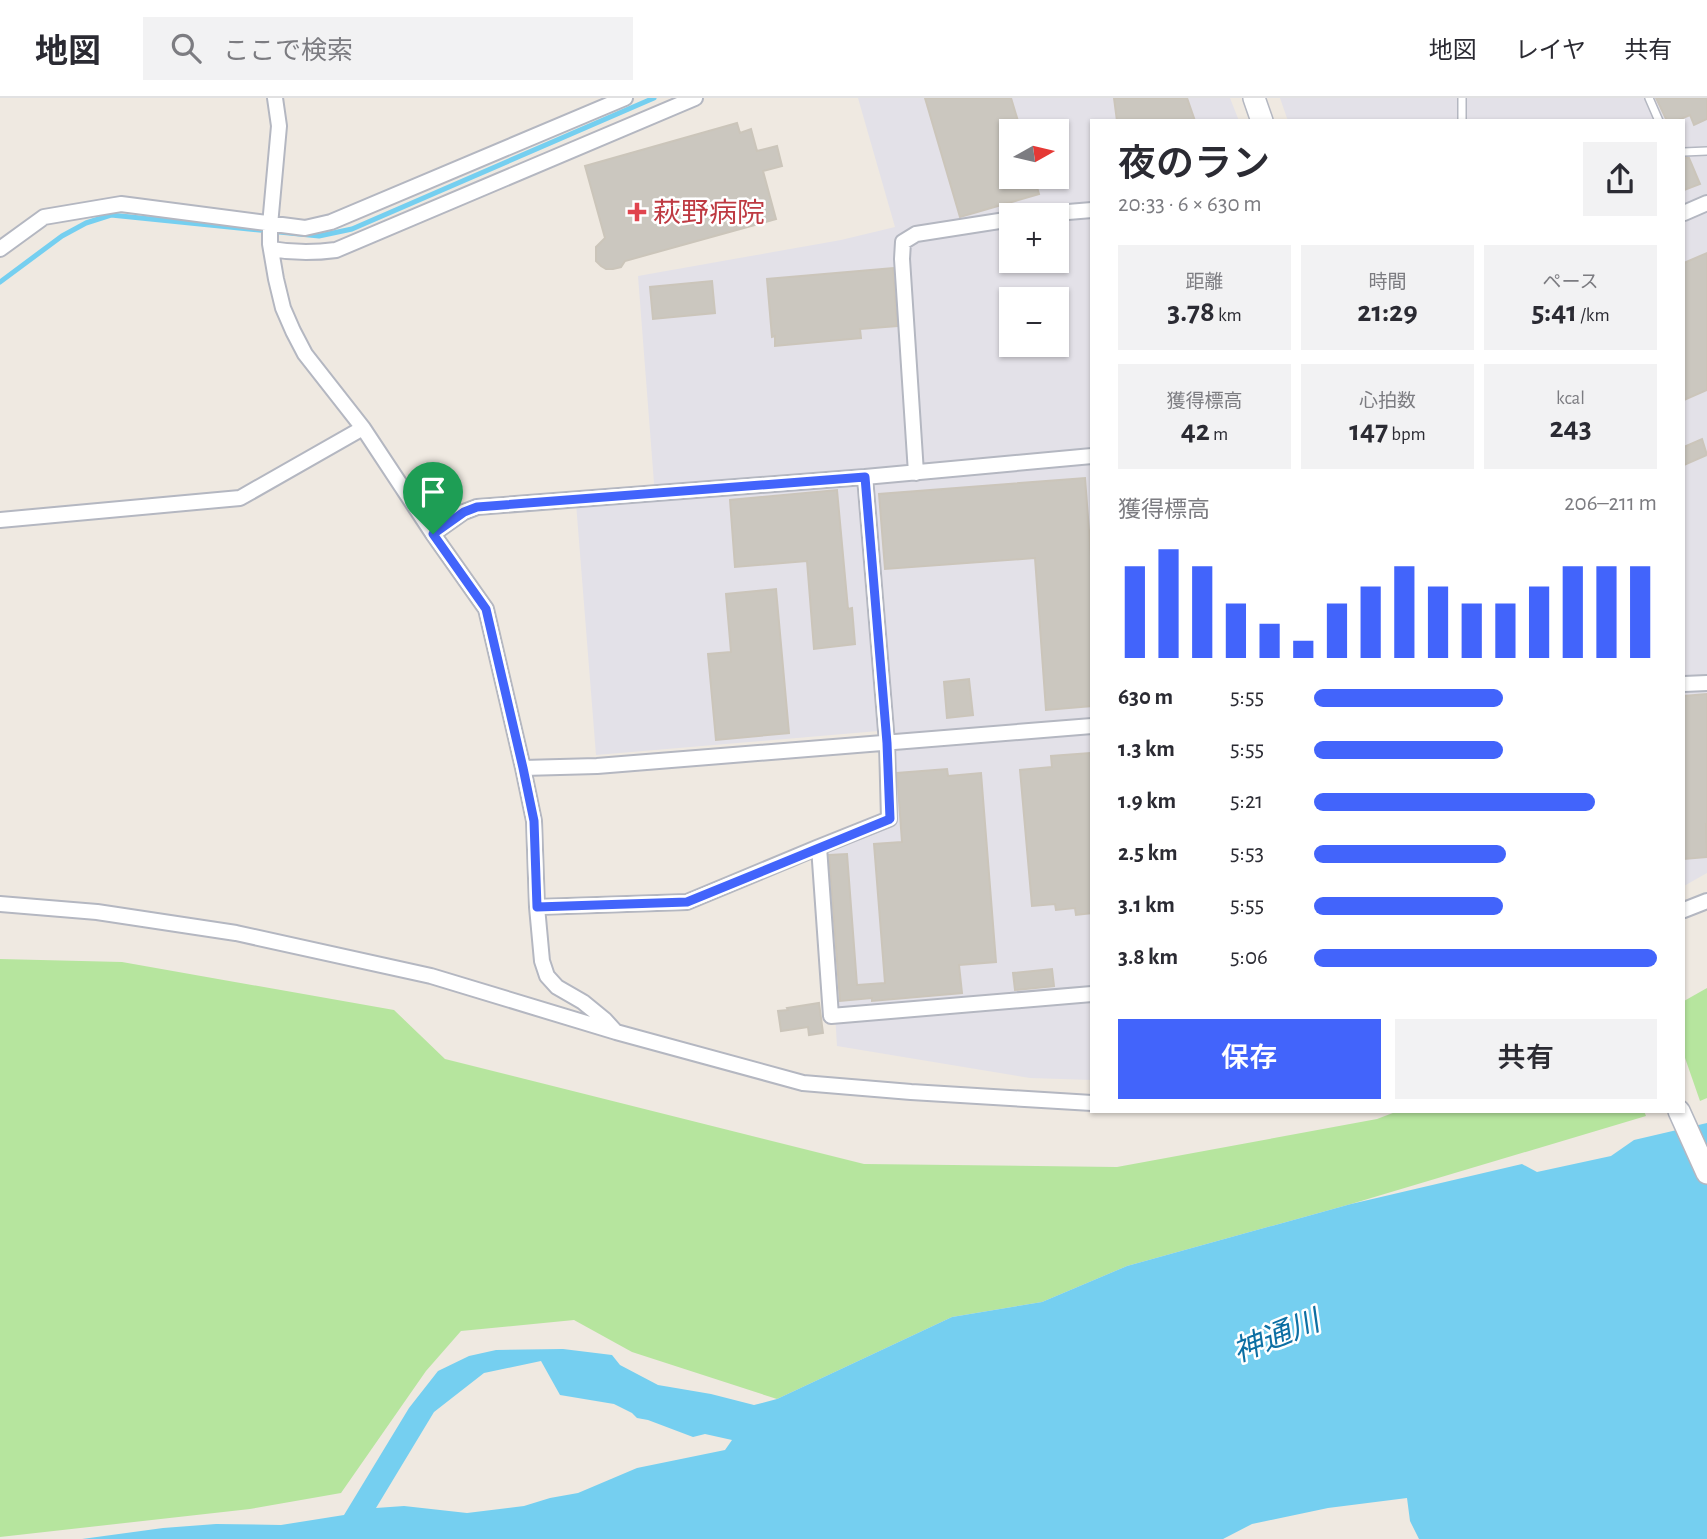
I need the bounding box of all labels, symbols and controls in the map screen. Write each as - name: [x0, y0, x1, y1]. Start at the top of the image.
- search box: [143, 17, 633, 80]
- icon: search: [167, 29, 205, 67]
- text: 地図: [35, 36, 101, 69]
- text: ここで検索: [223, 38, 353, 64]
- text: 地図: [1429, 39, 1477, 63]
- text: レイヤ: [1515, 39, 1586, 63]
- text: 共有: [1624, 39, 1672, 63]
- north arrow: [999, 119, 1069, 189]
- map controls: [999, 119, 1069, 357]
- button: share: [1583, 142, 1657, 216]
- text: 夜のラン: [1118, 146, 1270, 184]
- text: 20:33 · 6 × 630 m: [1118, 193, 1262, 216]
- place label: 萩野病院: [653, 198, 765, 228]
- marker: 萩野病院: [627, 202, 647, 222]
- button: +: [999, 203, 1069, 273]
- text: 距離: [1185, 273, 1224, 292]
- text: 時間: [1368, 273, 1407, 292]
- text: ペース: [1542, 273, 1599, 292]
- button: −: [999, 287, 1069, 357]
- text: 3.78: [1167, 297, 1215, 327]
- text: 21:29: [1357, 297, 1418, 327]
- text: 5:41: [1531, 297, 1577, 327]
- text: km: [1215, 306, 1242, 325]
- text: /km: [1577, 306, 1610, 325]
- text: kcal: [1556, 389, 1585, 408]
- text: 獲得標高: [1166, 392, 1243, 411]
- text: 心拍数: [1359, 392, 1416, 411]
- text: 243: [1549, 413, 1592, 443]
- text: 42: [1181, 416, 1210, 446]
- text: 147: [1349, 416, 1388, 446]
- text: m: [1210, 425, 1228, 444]
- text: bpm: [1388, 425, 1426, 444]
- pin: [403, 462, 463, 534]
- icon: arrive: [414, 473, 452, 511]
- text: 206–211 m: [1564, 492, 1657, 515]
- text: 獲得標高: [1118, 499, 1210, 522]
- text: 630 m: [1118, 686, 1173, 709]
- text: 5:55: [1230, 686, 1264, 709]
- text: 1.3 km: [1118, 738, 1175, 761]
- text: 5:55: [1230, 738, 1264, 761]
- text: 1.9 km: [1118, 790, 1176, 813]
- text: 5:21: [1230, 790, 1263, 813]
- text: 2.5 km: [1118, 842, 1177, 865]
- text: 5:53: [1230, 842, 1264, 865]
- text: 3.1 km: [1118, 894, 1175, 917]
- text: 5:55: [1230, 894, 1264, 917]
- text: 3.8 km: [1118, 946, 1178, 969]
- text: 5:06: [1230, 946, 1268, 969]
- button: 保存: [1118, 1019, 1381, 1099]
- button: 共有: [1395, 1019, 1657, 1099]
- water label: 神通川: [1228, 1303, 1326, 1368]

